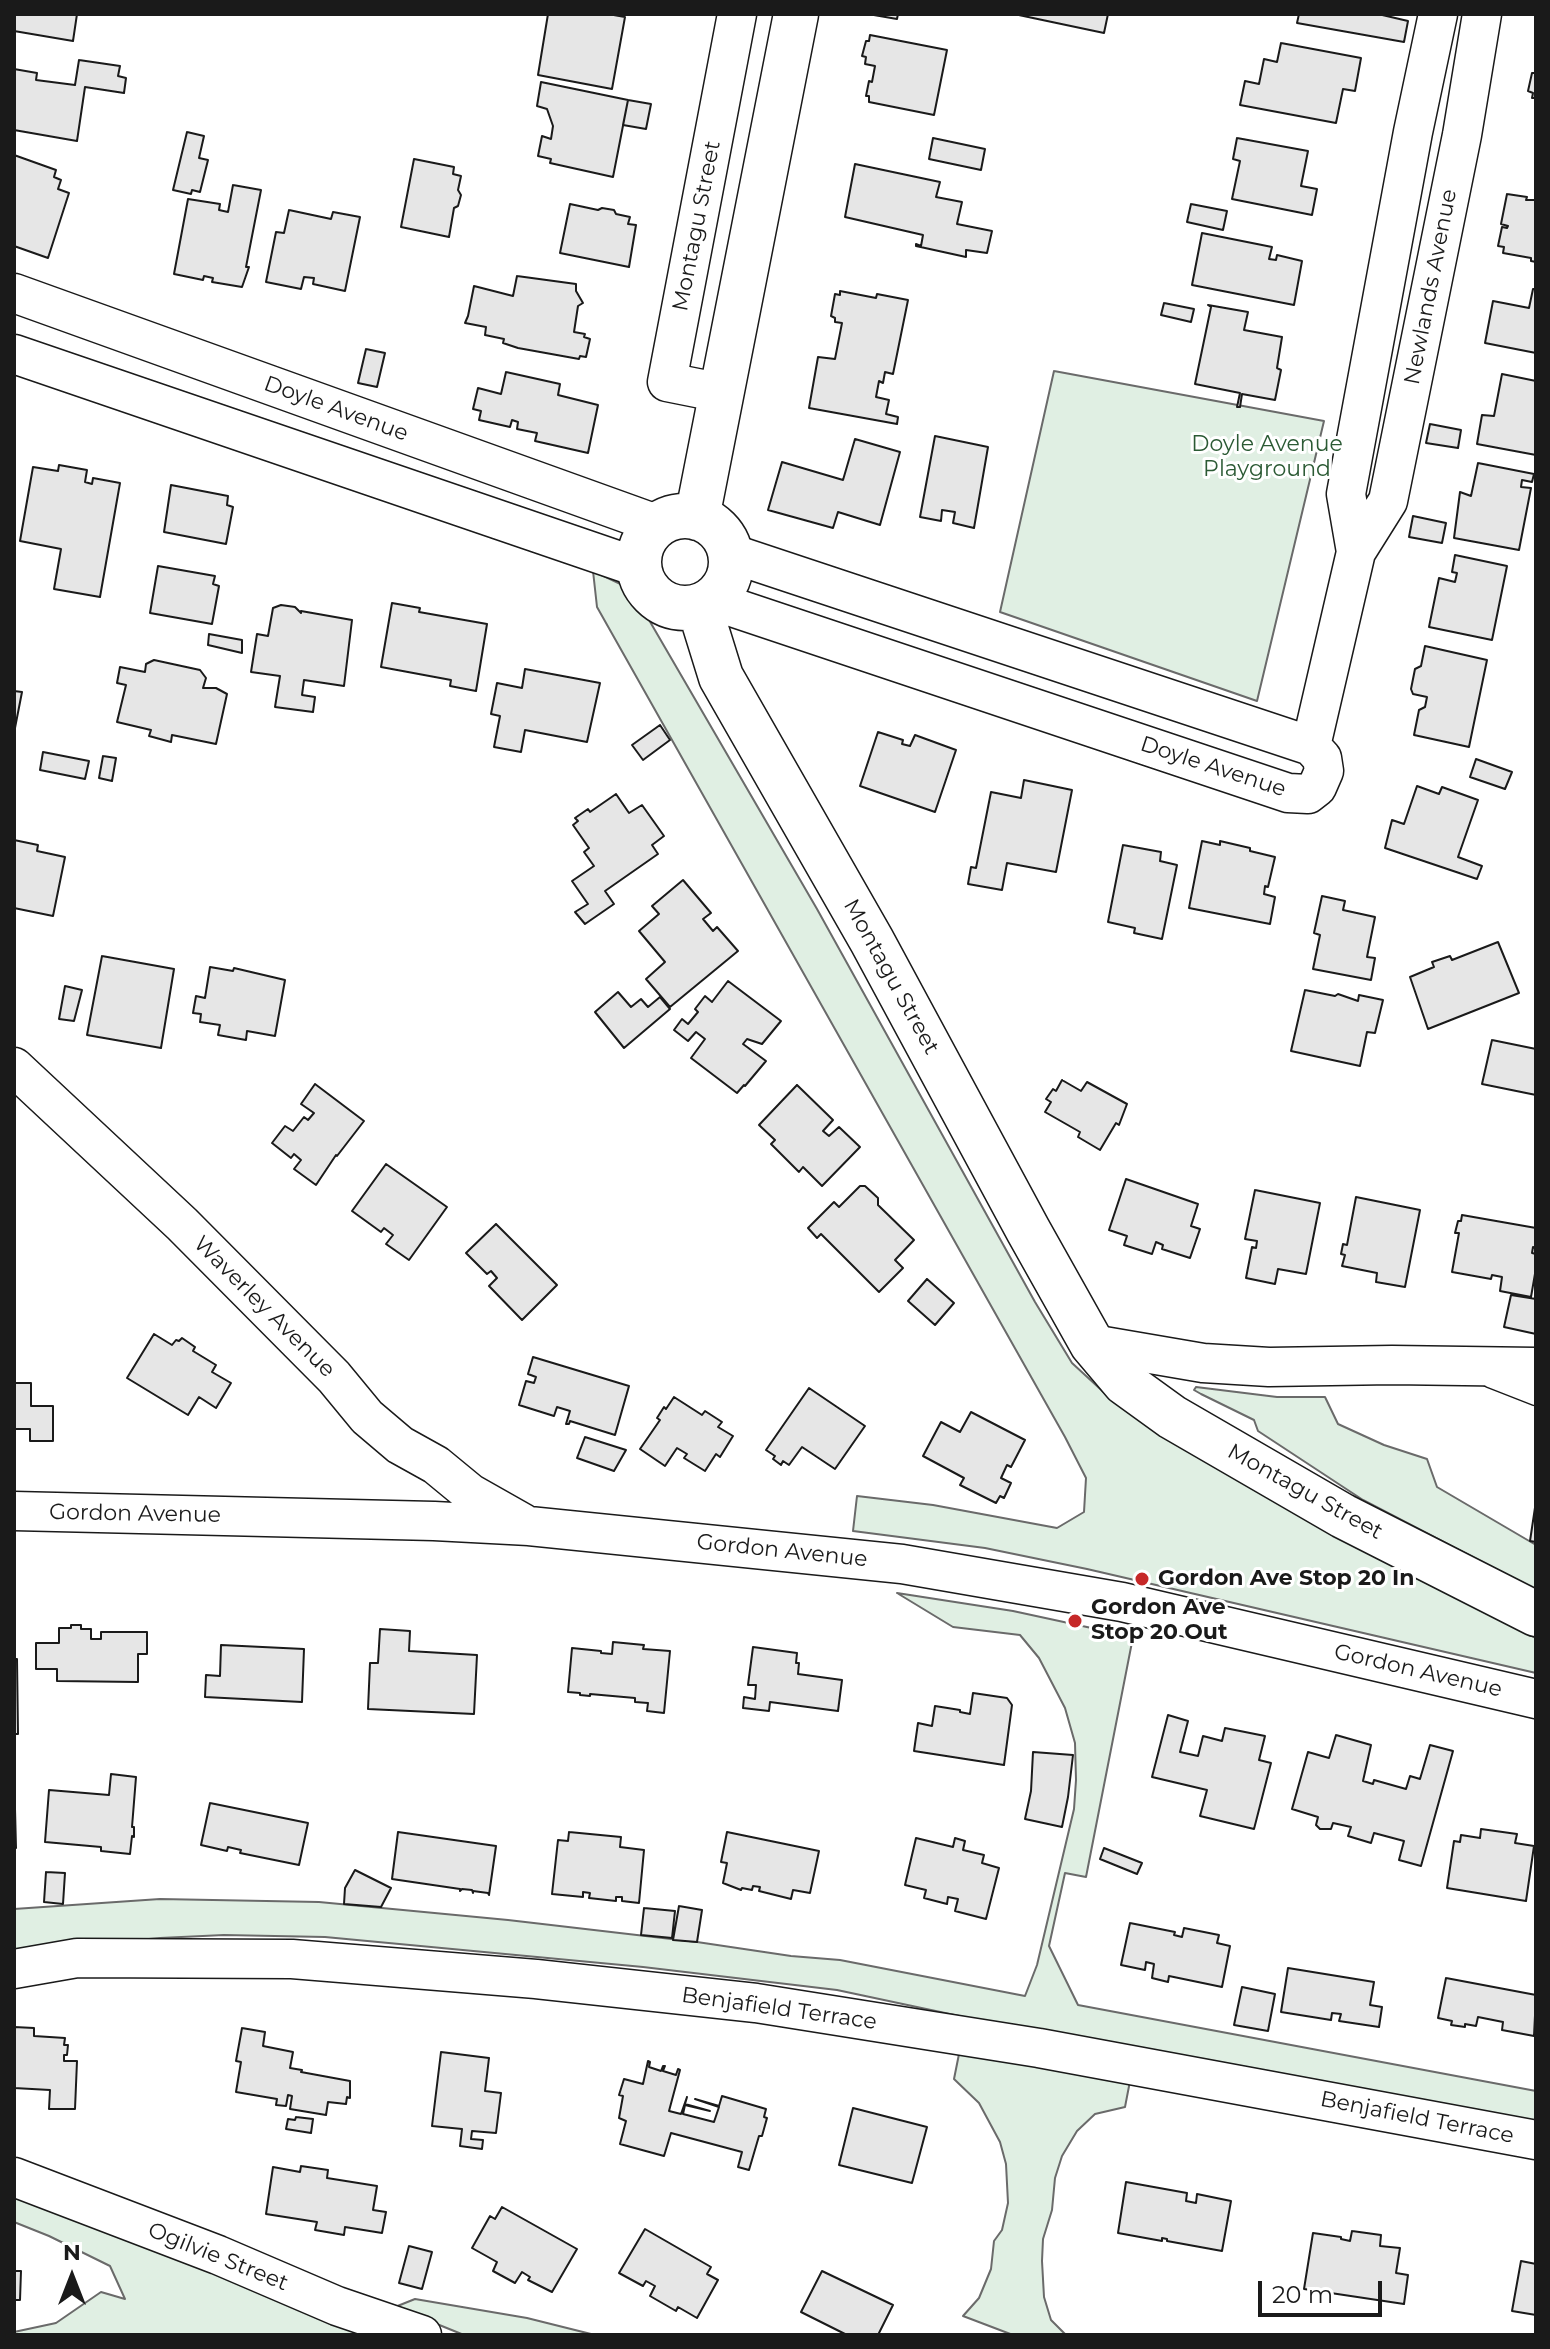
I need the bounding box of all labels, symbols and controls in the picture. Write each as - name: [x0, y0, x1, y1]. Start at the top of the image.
- street label: Montagu Street: [668, 138, 726, 314]
- street label: Newlands Avenue: [1399, 187, 1463, 387]
- street label: Doyle Avenue: [260, 371, 412, 447]
- park label: Doyle Avenue Playground: [1191, 432, 1343, 484]
- street label: Doyle Avenue: [1137, 731, 1289, 803]
- street label: Montagu Street: [837, 895, 945, 1059]
- street label: Waverley Avenue: [188, 1231, 340, 1383]
- street label: Montagu Street: [1223, 1438, 1387, 1546]
- street label: Gordon Avenue: [49, 1499, 221, 1529]
- street label: Gordon Avenue: [695, 1529, 869, 1573]
- place label: Gordon Ave Stop 20 In: [1158, 1566, 1415, 1592]
- marker: Gordon Ave Stop 20 In: [1133, 1570, 1151, 1588]
- place label: Gordon Ave Stop 20 Out: [1091, 1595, 1227, 1646]
- marker: Gordon Ave Stop 20 Out: [1066, 1612, 1084, 1630]
- street label: Gordon Avenue: [1331, 1639, 1505, 1703]
- street label: Benjafield Terrace: [680, 1982, 878, 2036]
- street label: Benjafield Terrace: [1318, 2086, 1516, 2150]
- street label: Ogilvie Street: [144, 2217, 292, 2297]
- north arrow: [32, 2237, 112, 2317]
- text: N: [63, 2239, 81, 2266]
- scale bar: [1262, 2265, 1386, 2315]
- text: 20 m: [1272, 2280, 1333, 2309]

